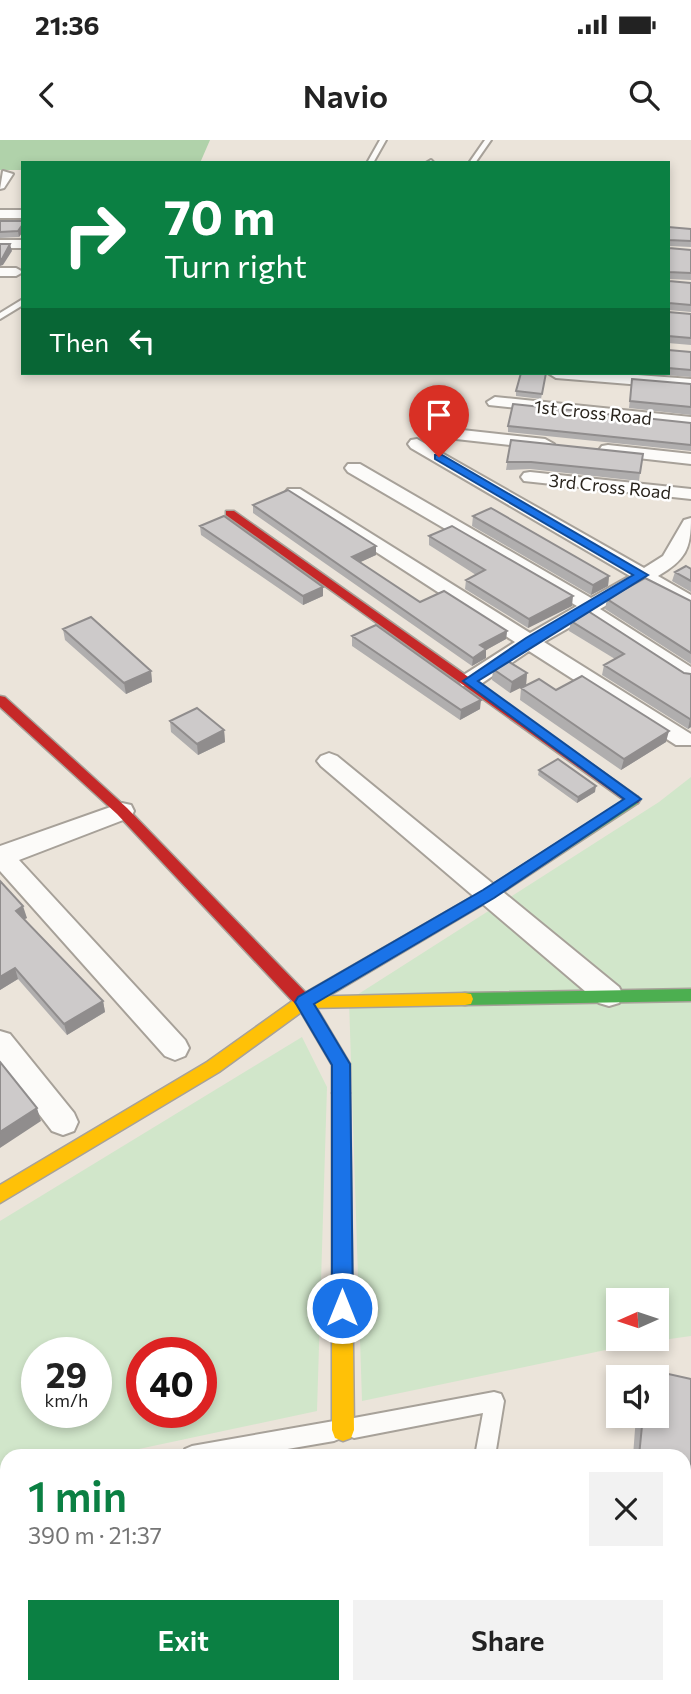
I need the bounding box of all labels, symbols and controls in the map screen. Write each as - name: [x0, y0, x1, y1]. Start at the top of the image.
- text: 21:36: [35, 9, 100, 40]
- text: Navio: [303, 75, 388, 115]
- icon: back: [28, 76, 66, 114]
- icon: search: [625, 76, 663, 114]
- text: 70 m: [164, 185, 275, 245]
- icon: right: [49, 189, 140, 280]
- text: Turn right: [164, 245, 307, 285]
- icon: left: [123, 322, 161, 360]
- text: Then: [49, 326, 109, 357]
- pin: [409, 385, 469, 457]
- street label: 1st Cross Road: [533, 395, 653, 429]
- icon: arrive: [420, 396, 458, 434]
- street label: 3rd Cross Road: [548, 469, 672, 503]
- position arrow: [305, 1271, 379, 1345]
- north arrow: [606, 1288, 668, 1351]
- map controls: [606, 1288, 669, 1428]
- speed limit sign: 40: [126, 1337, 217, 1428]
- text: 29: [46, 1352, 87, 1395]
- button: sound: [606, 1365, 669, 1428]
- text: km/h: [45, 1389, 88, 1411]
- text: 1 min: [28, 1469, 127, 1521]
- button: close: [589, 1472, 663, 1546]
- text: 390 m · 21:37: [28, 1521, 162, 1549]
- button: Exit: [28, 1600, 339, 1680]
- button: Share: [353, 1600, 663, 1680]

